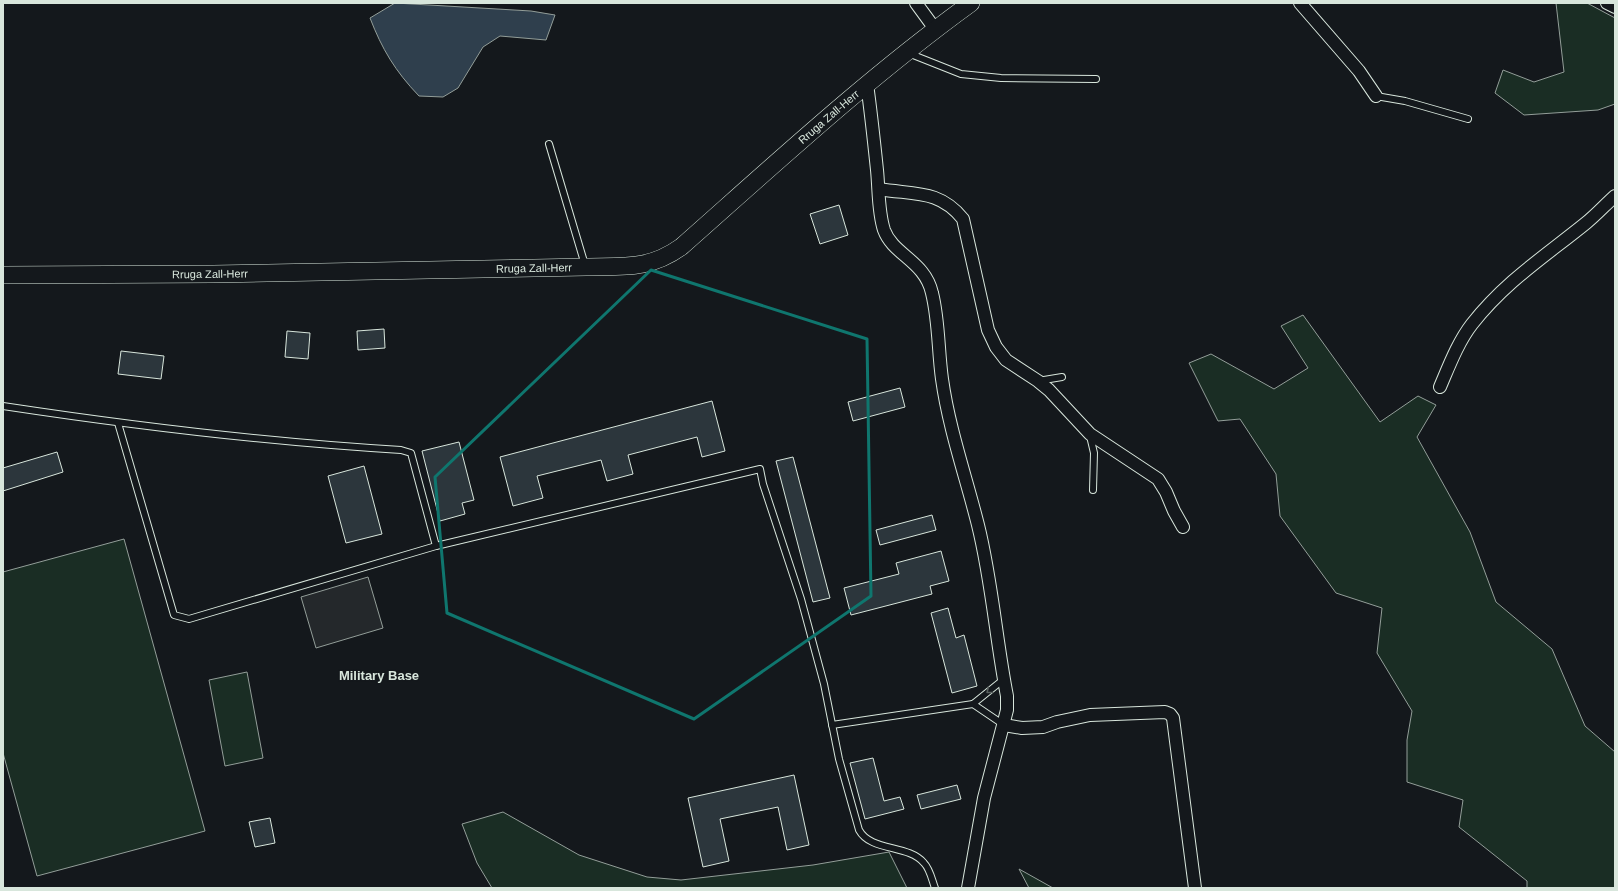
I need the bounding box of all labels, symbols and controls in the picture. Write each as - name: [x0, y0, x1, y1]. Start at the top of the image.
- street label: Rruga Zall-Herr: [796, 87, 862, 146]
- street label: Rruga Zall-Herr: [496, 261, 572, 275]
- street label: Rruga Zall-Herr: [172, 267, 248, 280]
- district label: Military Base: [339, 668, 419, 683]
- one-way arrow: [986, 687, 993, 694]

